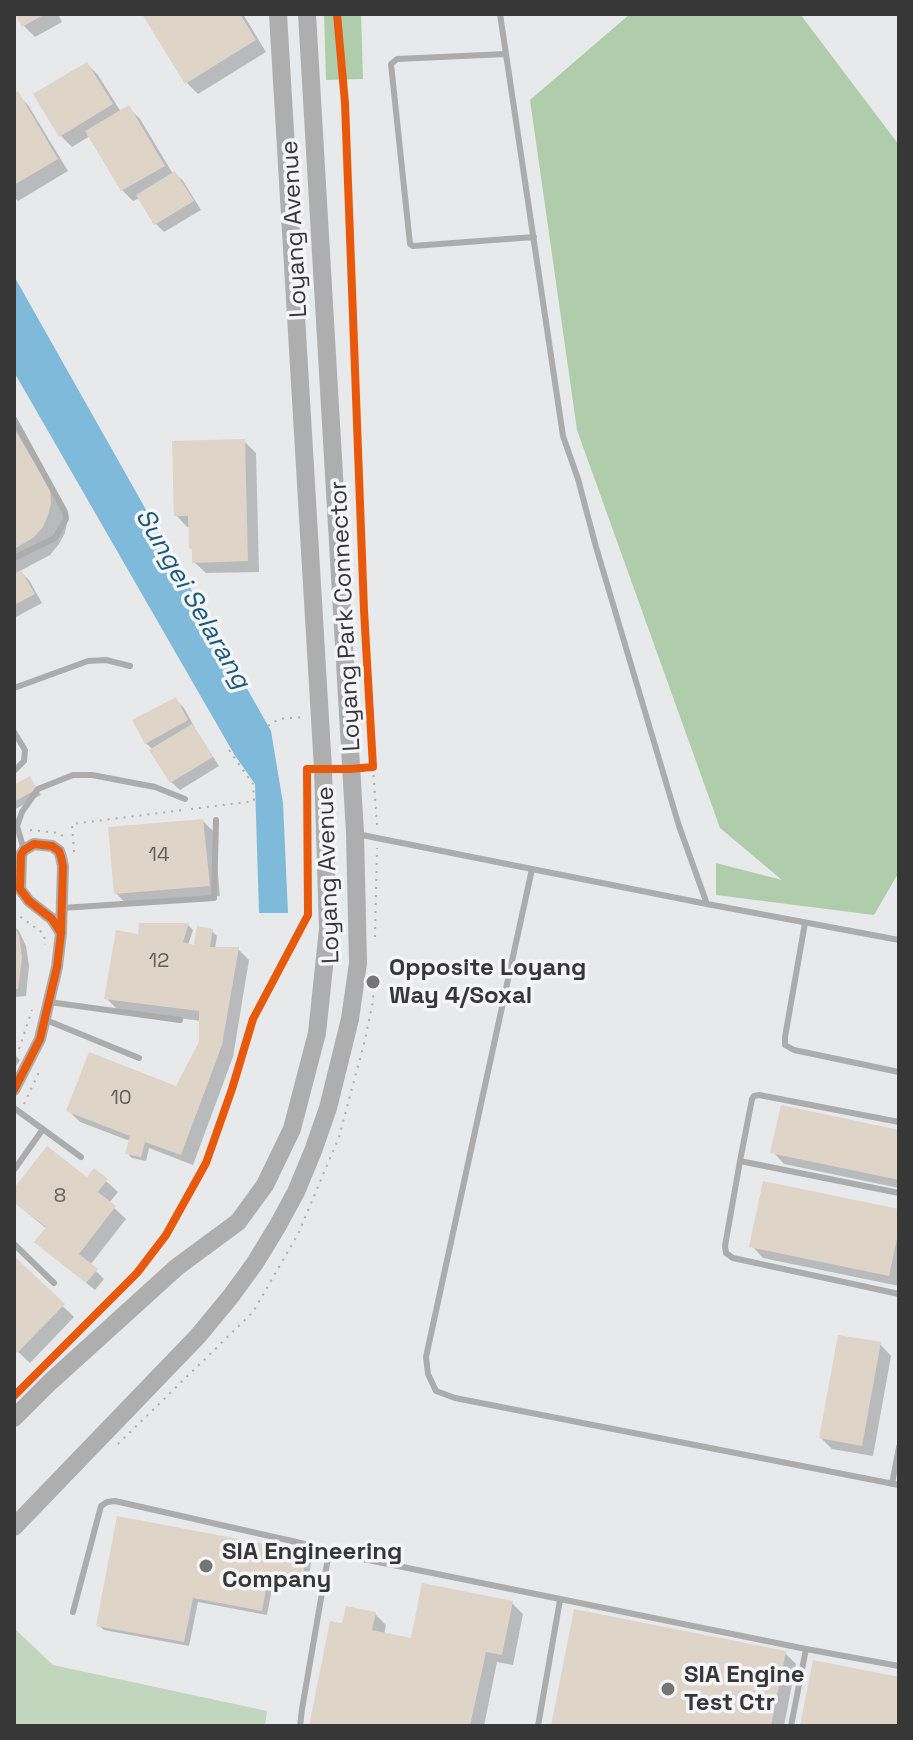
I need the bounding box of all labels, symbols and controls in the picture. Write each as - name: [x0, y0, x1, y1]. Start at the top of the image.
- street label: Loyang Avenue: [276, 140, 314, 318]
- street label: Loyang Park Connector: [325, 480, 367, 752]
- water label: Sungei Selarang: [128, 504, 256, 694]
- street label: Loyang Avenue: [312, 786, 346, 964]
- house number: 14: [149, 844, 169, 868]
- house number: 12: [149, 950, 169, 974]
- place label: Opposite Loyang Way 4/Soxal: [389, 954, 586, 1010]
- marker: Opposite Loyang Way 4/Soxal: [364, 973, 382, 991]
- house number: 10: [110, 1087, 132, 1111]
- house number: 8: [54, 1185, 66, 1209]
- place label: SIA Engineering Company: [222, 1538, 402, 1594]
- marker: SIA Engineering Company: [197, 1557, 215, 1575]
- place label: SIA Engine Test Ctr: [684, 1661, 805, 1717]
- marker: SIA Engine Test Ctr: [659, 1680, 677, 1698]

